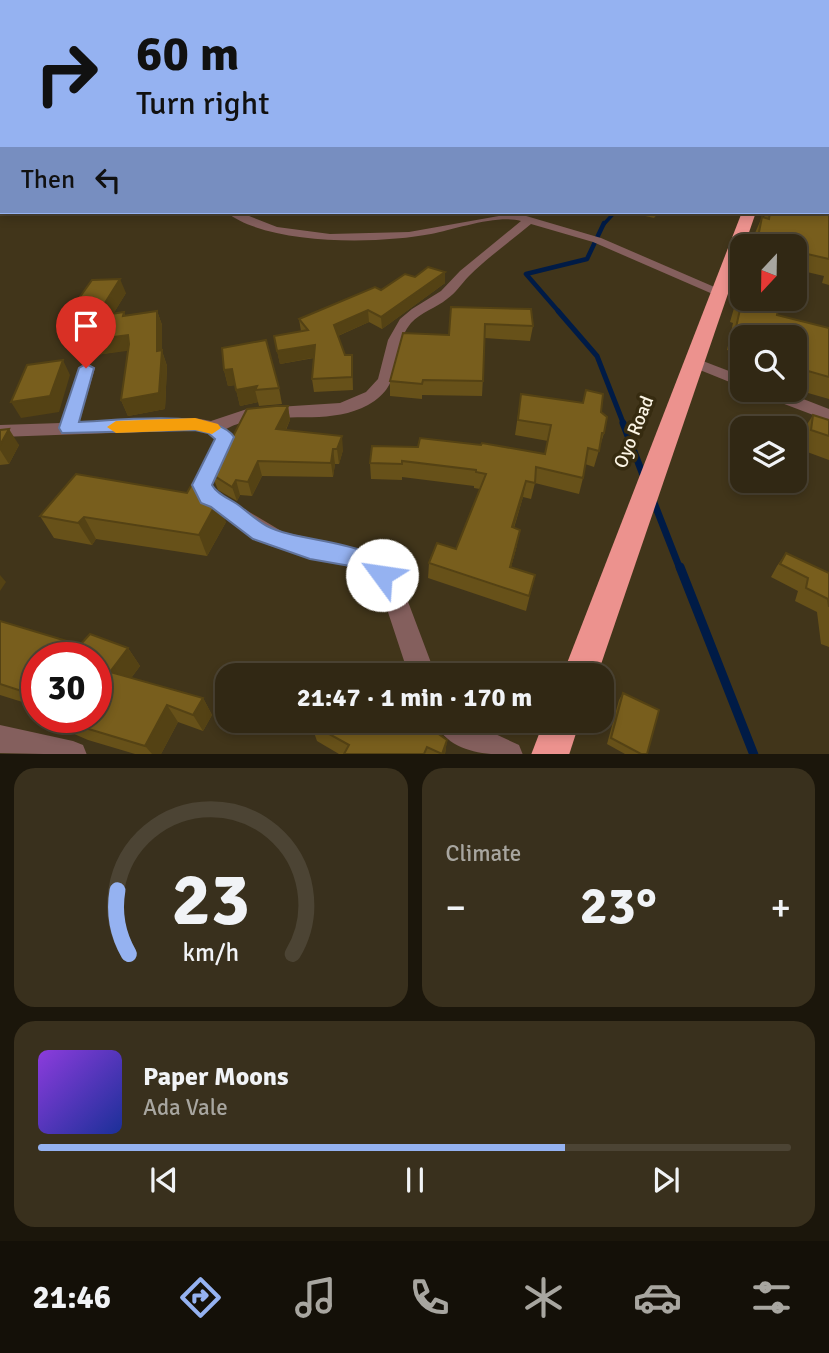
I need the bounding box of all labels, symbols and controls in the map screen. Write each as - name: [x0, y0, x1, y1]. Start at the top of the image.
- text: 60 m: [136, 24, 239, 84]
- icon: right: [21, 28, 112, 119]
- text: Turn right: [136, 84, 269, 123]
- icon: left: [89, 161, 127, 199]
- text: Then: [21, 164, 75, 196]
- north arrow: [730, 234, 807, 312]
- map controls: [730, 234, 807, 493]
- pin: [56, 296, 116, 368]
- icon: arrive: [67, 307, 105, 345]
- button: search: [730, 325, 807, 402]
- street label: Oyo Road: [609, 392, 659, 472]
- button: layers: [730, 416, 807, 493]
- position arrow: [345, 538, 419, 612]
- speed limit sign: 30: [21, 642, 112, 733]
- text: 21:47 · 1 min · 170 m: [297, 682, 532, 714]
- text: Climate: [446, 839, 521, 868]
- text: 23: [171, 856, 250, 945]
- text: 23°: [580, 874, 657, 938]
- text: −: [446, 884, 466, 931]
- text: +: [770, 884, 791, 931]
- text: km/h: [182, 936, 239, 967]
- text: Paper Moons: [143, 1061, 289, 1093]
- text: Ada Vale: [143, 1093, 228, 1122]
- icon: previous: [145, 1161, 183, 1199]
- icon: pause: [396, 1161, 434, 1199]
- icon: next: [647, 1161, 685, 1199]
- icon: directions: [176, 1273, 225, 1322]
- icon: music: [291, 1273, 340, 1322]
- icon: phone: [405, 1273, 454, 1322]
- icon: climate: [519, 1273, 568, 1322]
- icon: car: [633, 1273, 682, 1322]
- icon: filters: [747, 1273, 796, 1322]
- text: 21:46: [33, 1278, 111, 1317]

